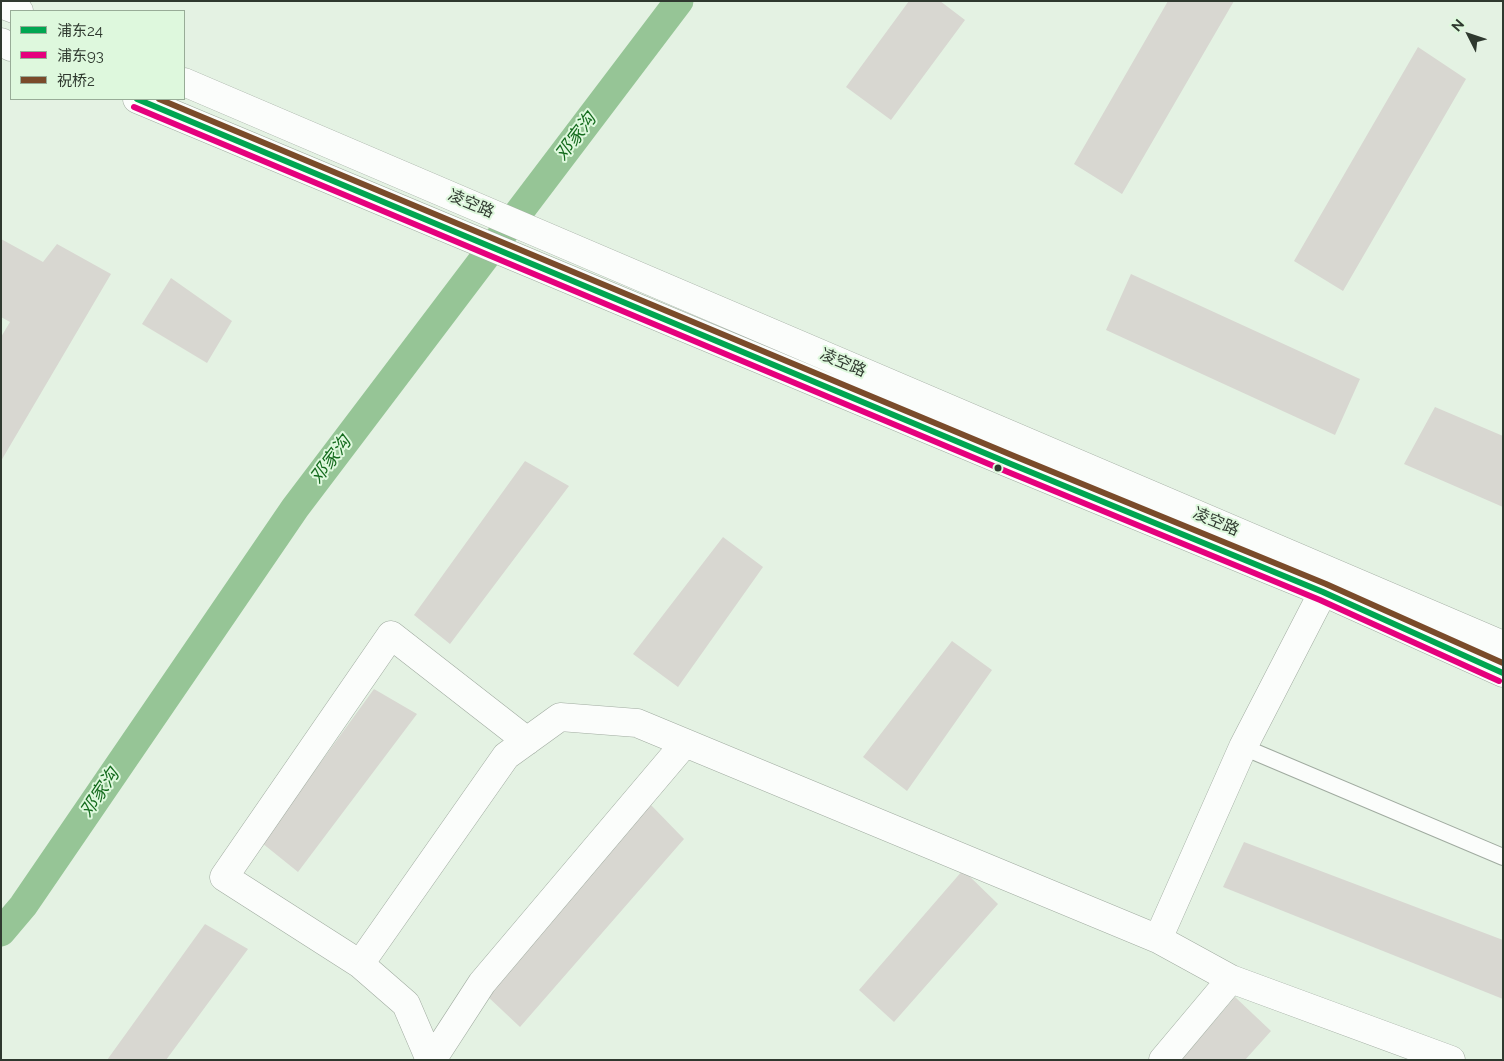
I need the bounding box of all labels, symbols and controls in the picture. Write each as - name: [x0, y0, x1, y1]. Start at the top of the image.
- legend: [10, 10, 185, 100]
- north arrow: [1444, 10, 1494, 60]
- text: N: [1448, 16, 1467, 34]
- text: 浦东24: [57, 22, 103, 40]
- text: 浦东93: [57, 47, 104, 65]
- text: 祝桥2: [57, 72, 95, 90]
- water label: 邓家沟: [551, 109, 601, 165]
- street label: 凌空路: [445, 186, 497, 222]
- street label: 凌空路: [817, 345, 869, 381]
- water label: 邓家沟: [306, 432, 356, 488]
- unlabelled marker: [993, 463, 1003, 473]
- street label: 凌空路: [1190, 504, 1242, 540]
- water label: 邓家沟: [76, 765, 124, 821]

